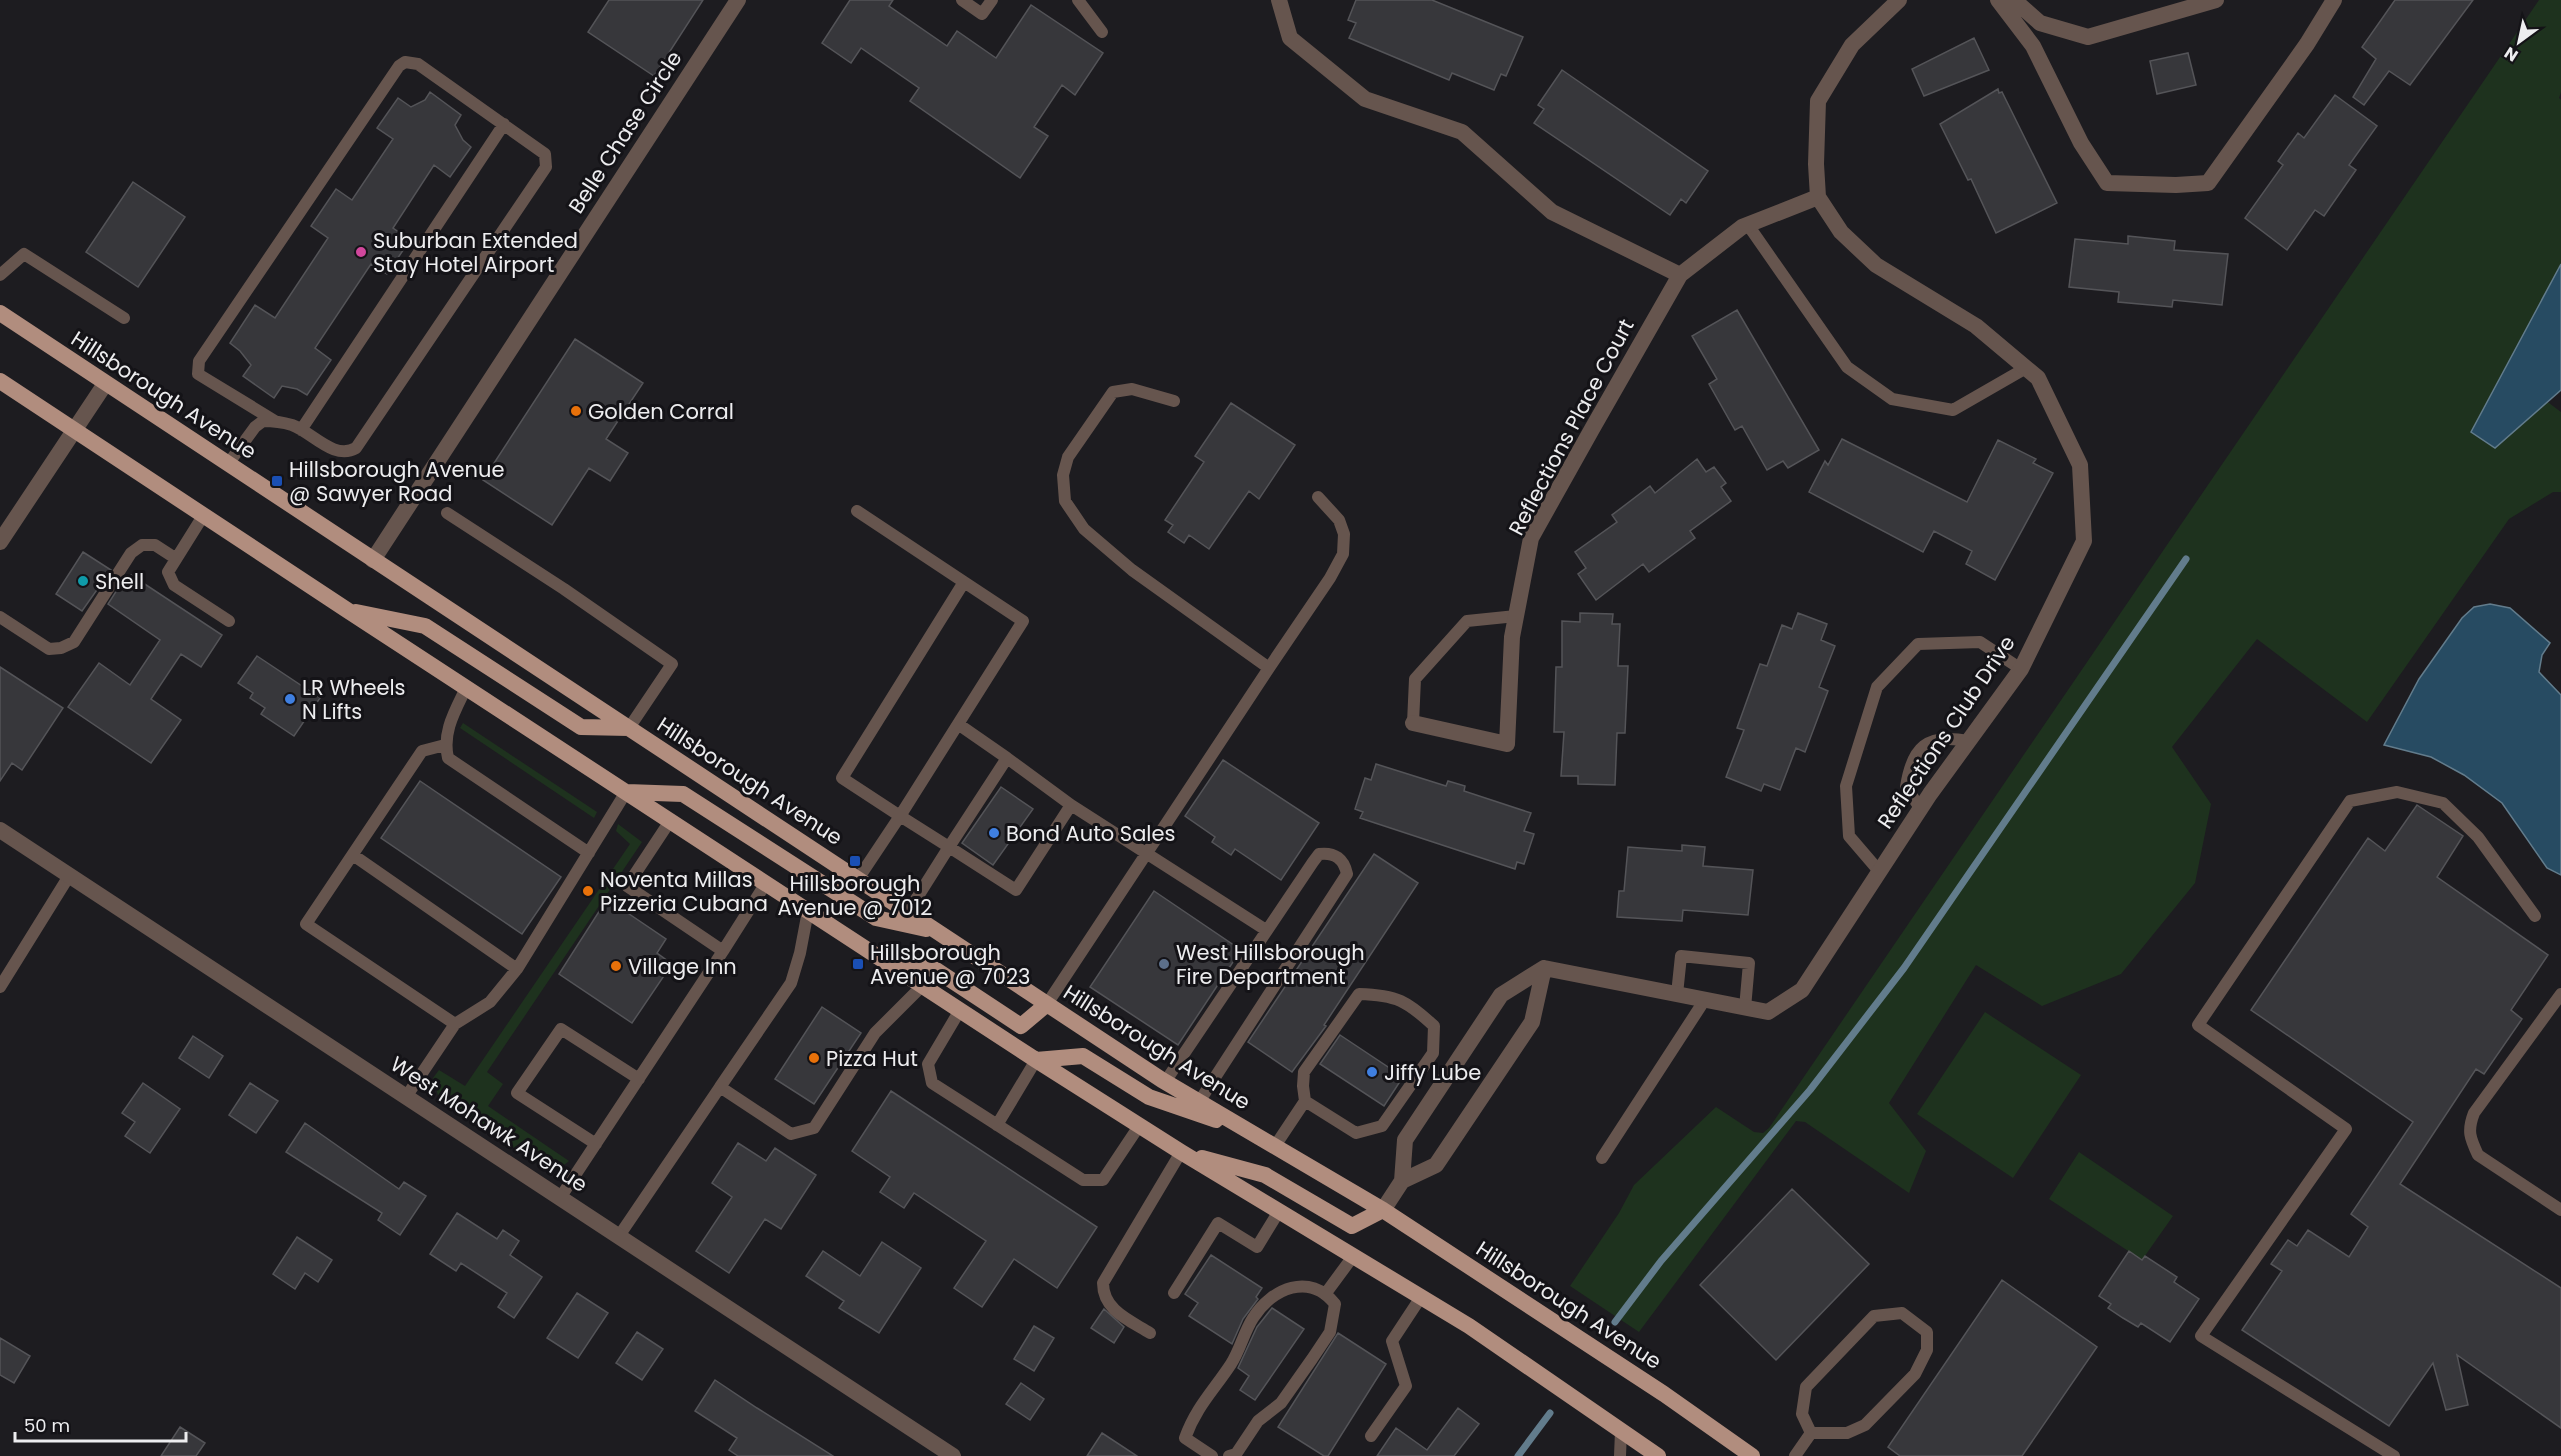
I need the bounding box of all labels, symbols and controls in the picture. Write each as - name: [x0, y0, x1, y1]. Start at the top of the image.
- north arrow: [2489, 12, 2549, 72]
- text: N: [2500, 41, 2522, 67]
- street label: Belle Chase Circle: [562, 45, 688, 219]
- place label: Suburban Extended Stay Hotel Airport: [373, 226, 578, 279]
- marker: Suburban Extended Stay Hotel Airport: [354, 245, 368, 259]
- street label: Reflections Place Court: [1502, 314, 1640, 540]
- street label: Hillsborough Avenue: [66, 324, 262, 466]
- place label: Golden Corral: [588, 397, 734, 426]
- marker: Golden Corral: [569, 404, 583, 418]
- place label: Hillsborough Avenue @ Sawyer Road: [289, 455, 504, 508]
- marker: Hillsborough Avenue @ Sawyer Road: [270, 474, 284, 488]
- place label: Shell: [95, 567, 144, 596]
- marker: Shell: [76, 574, 90, 588]
- street label: Reflections Club Drive: [1870, 630, 2022, 834]
- place label: LR Wheels N Lifts: [302, 673, 406, 726]
- marker: LR Wheels N Lifts: [283, 692, 297, 706]
- street label: Hillsborough Avenue: [652, 710, 848, 852]
- place label: Bond Auto Sales: [1006, 819, 1176, 848]
- marker: Bond Auto Sales: [987, 826, 1001, 840]
- marker: Hillsborough Avenue @ 7012: [848, 854, 862, 868]
- place label: Noventa Millas Pizzeria Cubana: [600, 865, 768, 918]
- place label: Hillsborough Avenue @ 7012: [778, 869, 932, 922]
- marker: Noventa Millas Pizzeria Cubana: [581, 884, 595, 898]
- place label: Hillsborough Avenue @ 7023: [870, 938, 1030, 991]
- place label: West Hillsborough Fire Department: [1176, 938, 1365, 991]
- place label: Village Inn: [628, 952, 737, 981]
- marker: Hillsborough Avenue @ 7023: [851, 957, 865, 971]
- marker: West Hillsborough Fire Department: [1157, 957, 1171, 971]
- marker: Village Inn: [609, 959, 623, 973]
- street label: Hillsborough Avenue: [1058, 978, 1256, 1116]
- place label: Pizza Hut: [826, 1044, 918, 1073]
- street label: West Mohawk Avenue: [385, 1049, 593, 1199]
- marker: Pizza Hut: [807, 1051, 821, 1065]
- place label: Jiffy Lube: [1384, 1058, 1481, 1087]
- marker: Jiffy Lube: [1365, 1065, 1379, 1079]
- street label: Hillsborough Avenue: [1471, 1234, 1667, 1376]
- scale bar: [15, 1405, 186, 1443]
- text: 50 m: [24, 1413, 70, 1438]

